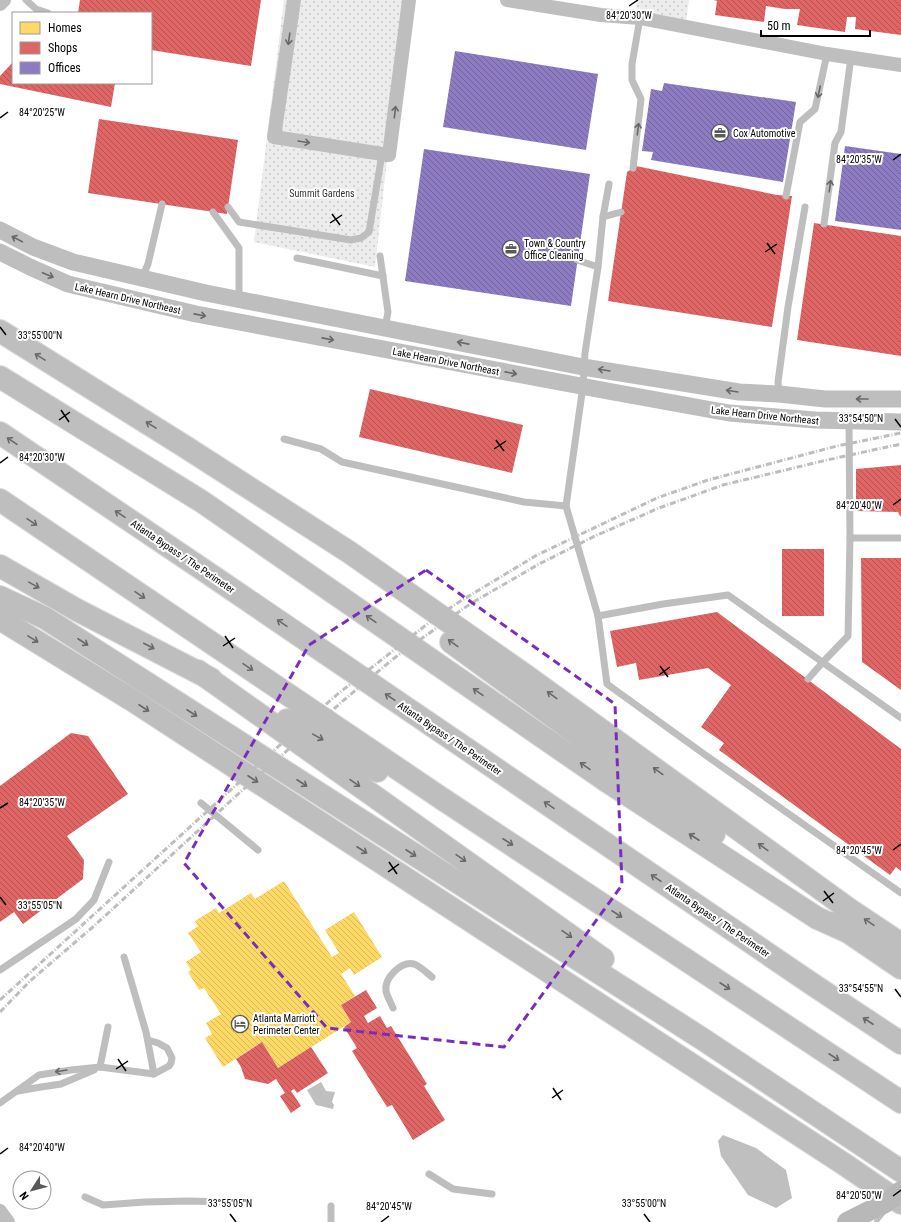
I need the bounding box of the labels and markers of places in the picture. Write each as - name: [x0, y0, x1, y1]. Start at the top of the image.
- office icon: Cox Automotive: [710, 123, 730, 143]
- place label: Cox Automotive: [733, 128, 796, 139]
- place label: Town & Country Office Cleaning: [524, 238, 586, 261]
- office icon: Town & Country Office Cleaning: [501, 239, 521, 259]
- place label: Atlanta Marriott Perimeter Center: [253, 1013, 320, 1036]
- hotel icon: Atlanta Marriott Perimeter Center: [230, 1014, 250, 1034]

